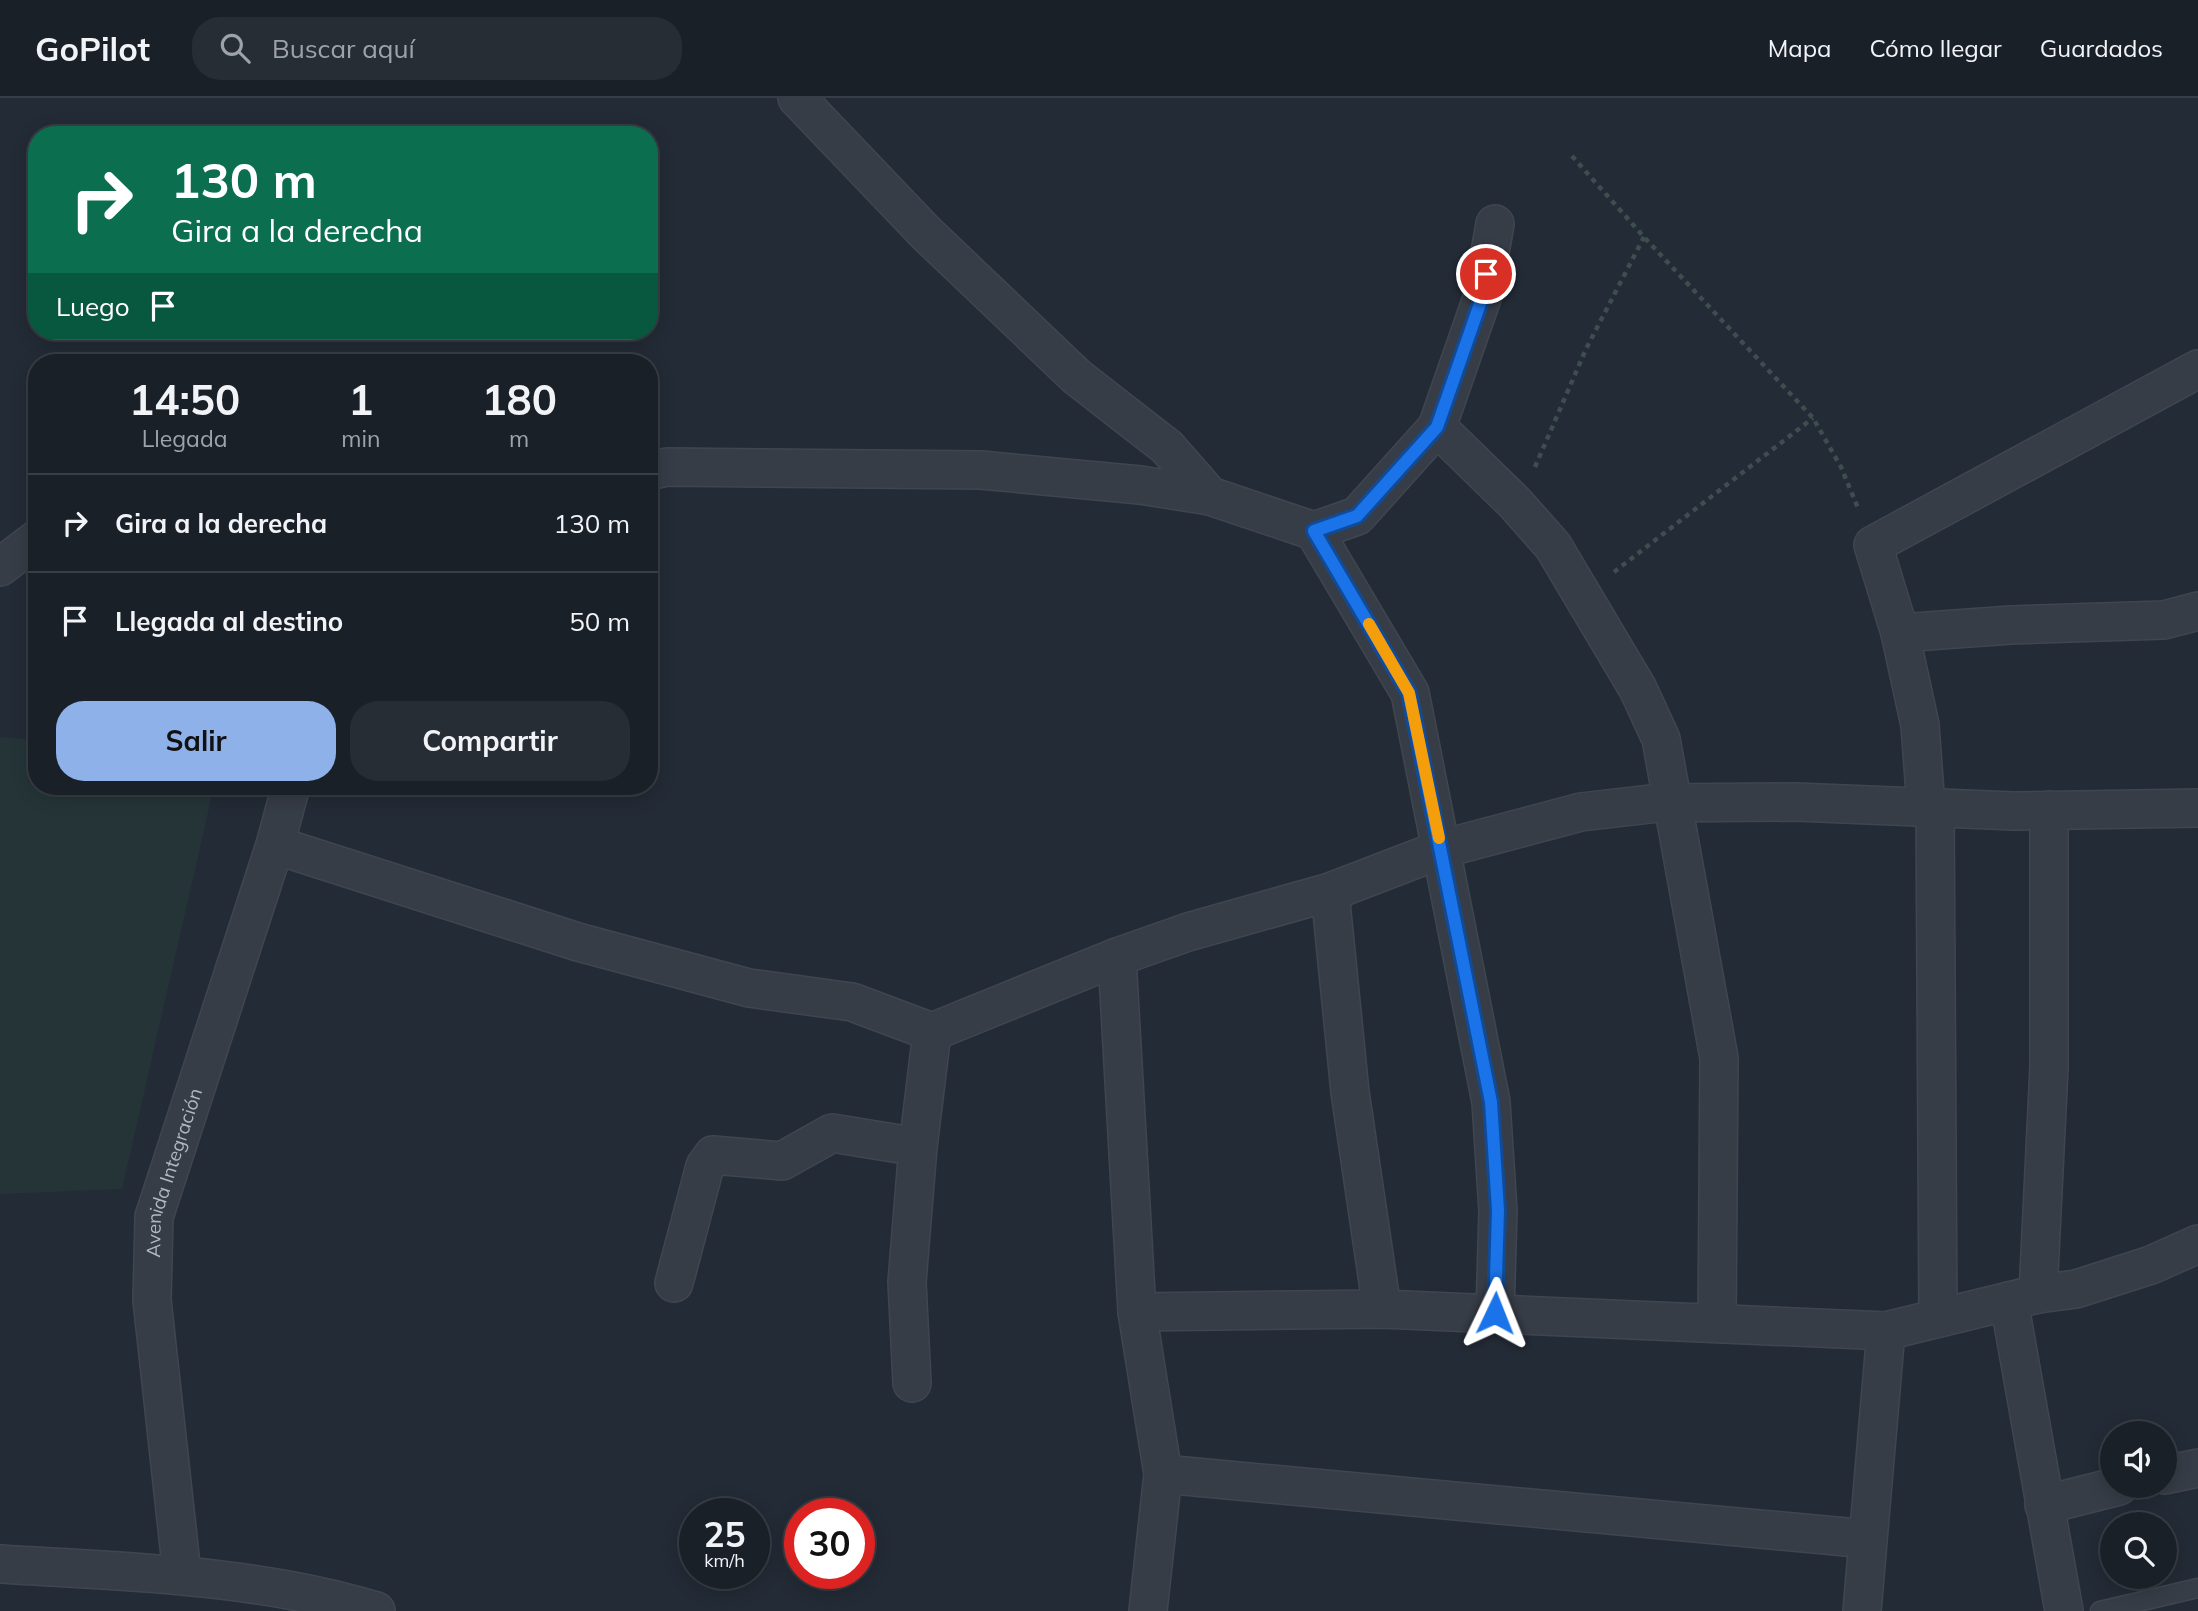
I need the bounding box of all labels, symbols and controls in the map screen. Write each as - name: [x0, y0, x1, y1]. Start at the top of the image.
- search box: [192, 17, 682, 80]
- text: GoPilot: [35, 28, 150, 69]
- icon: search: [216, 29, 254, 67]
- text: Buscar aquí: [272, 32, 415, 65]
- text: Mapa: [1768, 33, 1831, 63]
- text: Cómo llegar: [1869, 33, 2002, 63]
- text: Guardados: [2040, 33, 2163, 63]
- text: 130 m: [171, 149, 317, 210]
- icon: right: [56, 154, 147, 245]
- text: Gira a la derecha: [171, 210, 423, 250]
- pin: [1456, 244, 1516, 304]
- icon: arrive: [1467, 255, 1505, 293]
- icon: arrive: [144, 287, 182, 325]
- text: Luego: [56, 290, 130, 323]
- text: 14:50: [129, 373, 240, 426]
- text: 1: [348, 373, 373, 426]
- text: 180: [481, 373, 557, 426]
- text: Llegada: [142, 424, 228, 453]
- text: min: [341, 424, 380, 453]
- text: m: [509, 424, 529, 453]
- icon: right: [56, 504, 94, 542]
- text: Gira a la derecha: [115, 507, 327, 540]
- text: 130 m: [554, 507, 630, 540]
- icon: arrive: [56, 602, 94, 640]
- text: Llegada al destino: [115, 605, 343, 638]
- text: 50 m: [569, 605, 630, 638]
- button: Salir: [56, 701, 336, 781]
- button: Compartir: [350, 701, 630, 781]
- street label: Avenida Integración: [141, 1085, 207, 1258]
- position arrow: [1458, 1276, 1532, 1350]
- map controls: [2100, 1421, 2177, 1589]
- button: sound: [2100, 1421, 2177, 1498]
- speed limit sign: 30: [784, 1498, 875, 1589]
- text: 25: [703, 1512, 746, 1556]
- button: search: [2100, 1512, 2177, 1589]
- text: km/h: [704, 1549, 745, 1572]

